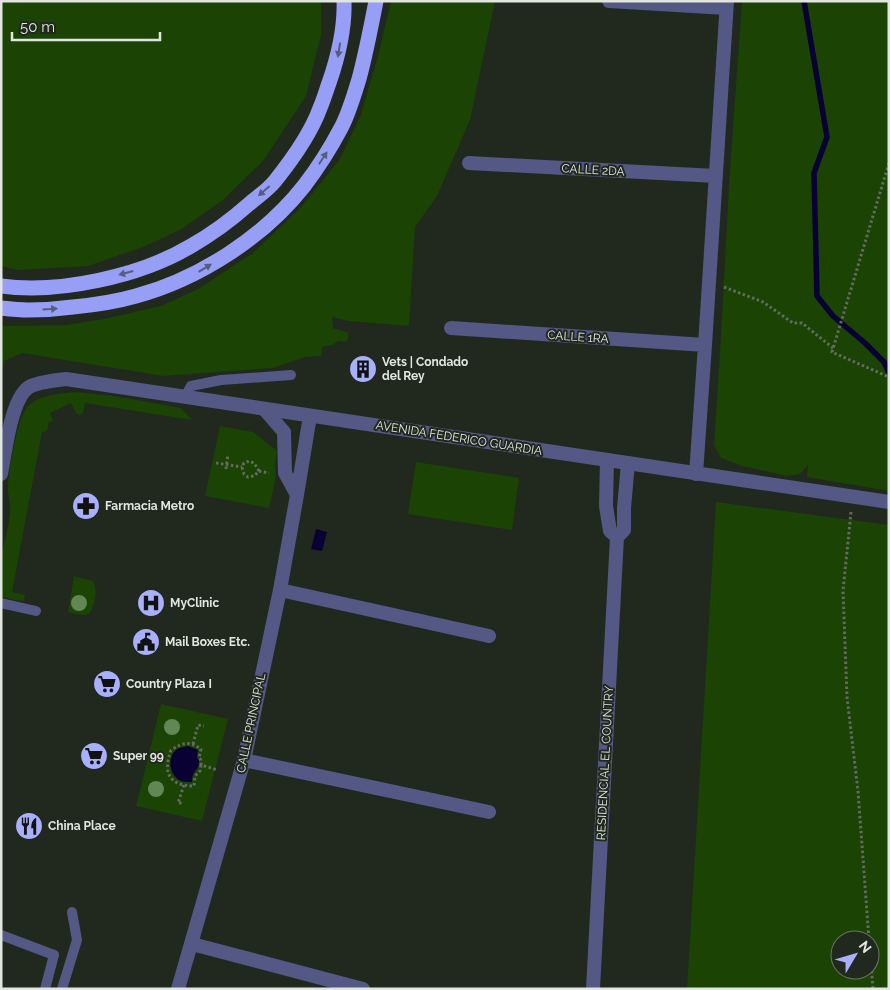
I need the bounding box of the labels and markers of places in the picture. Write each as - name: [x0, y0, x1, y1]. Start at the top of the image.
- building icon: Vets | Condado del Rey: [348, 354, 378, 384]
- place label: Vets | Condado del Rey: [382, 355, 468, 383]
- pharmacy icon: Farmacia Metro: [71, 491, 101, 521]
- place label: Farmacia Metro: [105, 499, 194, 513]
- hospital icon: MyClinic: [136, 588, 166, 618]
- place label: MyClinic: [170, 596, 219, 610]
- public building icon: Mail Boxes Etc.: [131, 627, 161, 657]
- place label: Mail Boxes Etc.: [165, 635, 250, 649]
- supermarket icon: Country Plaza I: [92, 669, 122, 699]
- place label: Country Plaza I: [126, 677, 212, 691]
- supermarket icon: Super 99: [79, 741, 109, 771]
- place label: Super 99: [113, 749, 164, 763]
- restaurant icon: China Place: [14, 811, 44, 841]
- place label: China Place: [48, 819, 116, 833]

